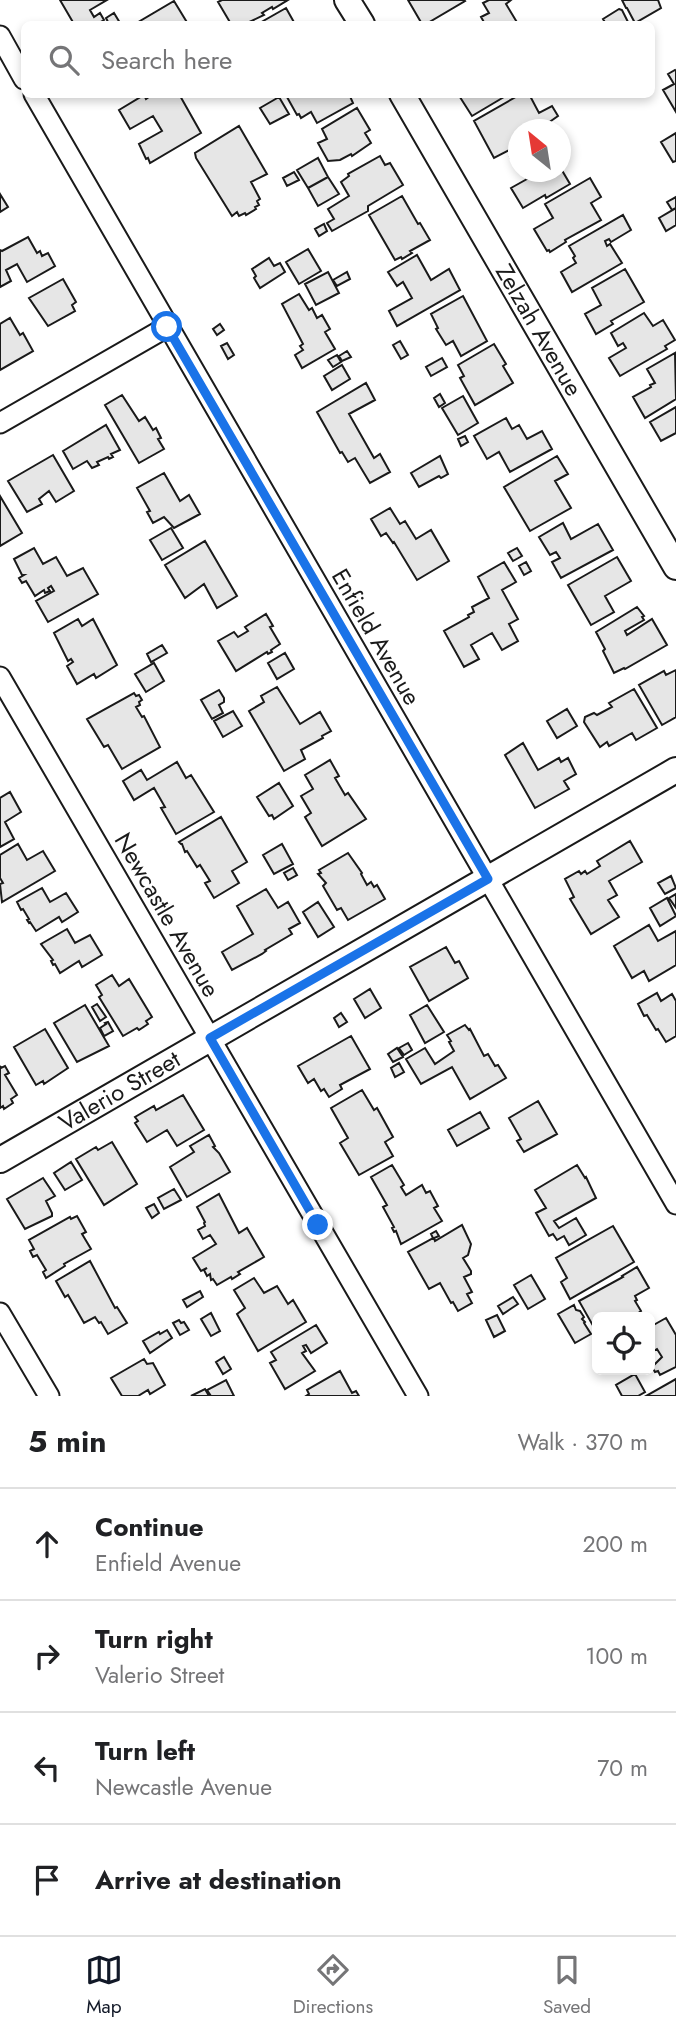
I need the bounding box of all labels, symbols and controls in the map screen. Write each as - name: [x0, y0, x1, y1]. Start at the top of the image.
- search box: [21, 21, 655, 98]
- icon: search: [45, 41, 83, 79]
- text: Search here: [101, 41, 233, 79]
- north arrow: [508, 119, 571, 182]
- street label: Zelzah Avenue: [487, 257, 591, 403]
- route start: [151, 311, 182, 342]
- street label: Enfield Avenue: [323, 562, 430, 712]
- street label: Newcastle Avenue: [106, 826, 229, 1004]
- street label: Valerio Street: [52, 1042, 187, 1139]
- route end: [302, 1209, 333, 1240]
- map controls: [592, 1312, 655, 1375]
- button: locate: [592, 1312, 655, 1375]
- text: 5 min: [28, 1420, 106, 1463]
- text: Walk · 370 m: [517, 1425, 648, 1459]
- text: Continue: [95, 1508, 204, 1546]
- icon: ahead: [28, 1525, 66, 1563]
- text: 200 m: [582, 1527, 648, 1561]
- text: Enfield Avenue: [95, 1546, 241, 1580]
- text: Turn right: [95, 1620, 213, 1658]
- icon: right: [28, 1637, 66, 1675]
- text: 100 m: [585, 1639, 648, 1673]
- text: Valerio Street: [95, 1658, 224, 1692]
- text: Turn left: [95, 1732, 195, 1770]
- icon: left: [28, 1749, 66, 1787]
- text: 70 m: [597, 1751, 648, 1785]
- text: Newcastle Avenue: [95, 1770, 272, 1804]
- icon: arrive: [28, 1861, 66, 1899]
- text: Arrive at destination: [95, 1861, 342, 1899]
- tab: Map: [85, 1951, 123, 2020]
- tab: Directions: [293, 1951, 373, 2020]
- tab: Saved: [543, 1951, 591, 2020]

